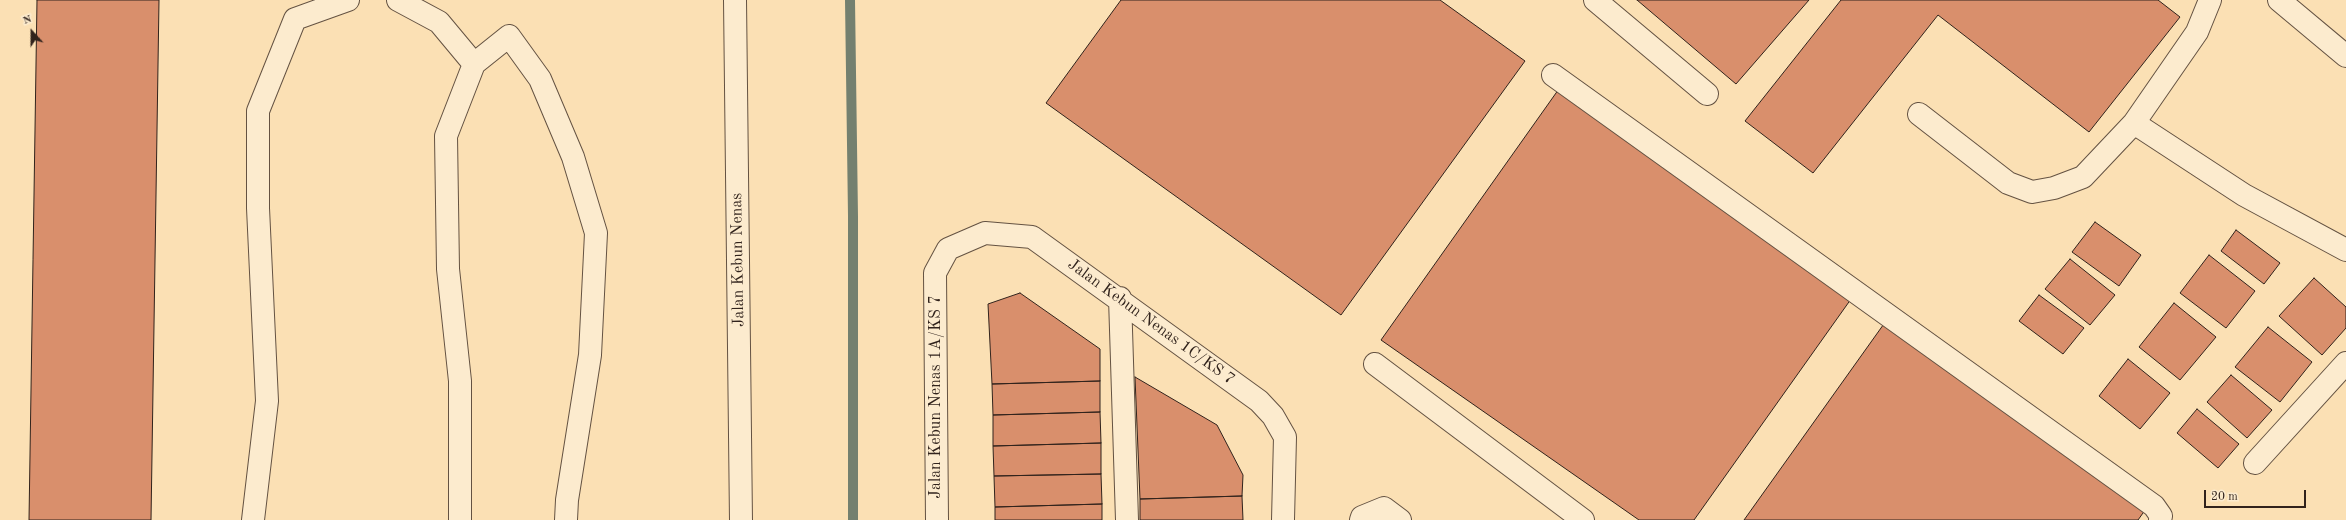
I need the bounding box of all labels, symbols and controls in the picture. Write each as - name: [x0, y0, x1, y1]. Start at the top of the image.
- north arrow: [12, 12, 52, 52]
- text: N: [22, 14, 33, 27]
- street label: Jalan Kebun Nenas: [727, 193, 749, 327]
- street label: Jalan Kebun Nenas 1C/KS 7: [1064, 255, 1238, 389]
- street label: Jalan Kebun Nenas 1A/KS 7: [926, 295, 946, 499]
- scale bar: [2206, 482, 2308, 508]
- text: 20 m: [2211, 491, 2238, 503]

